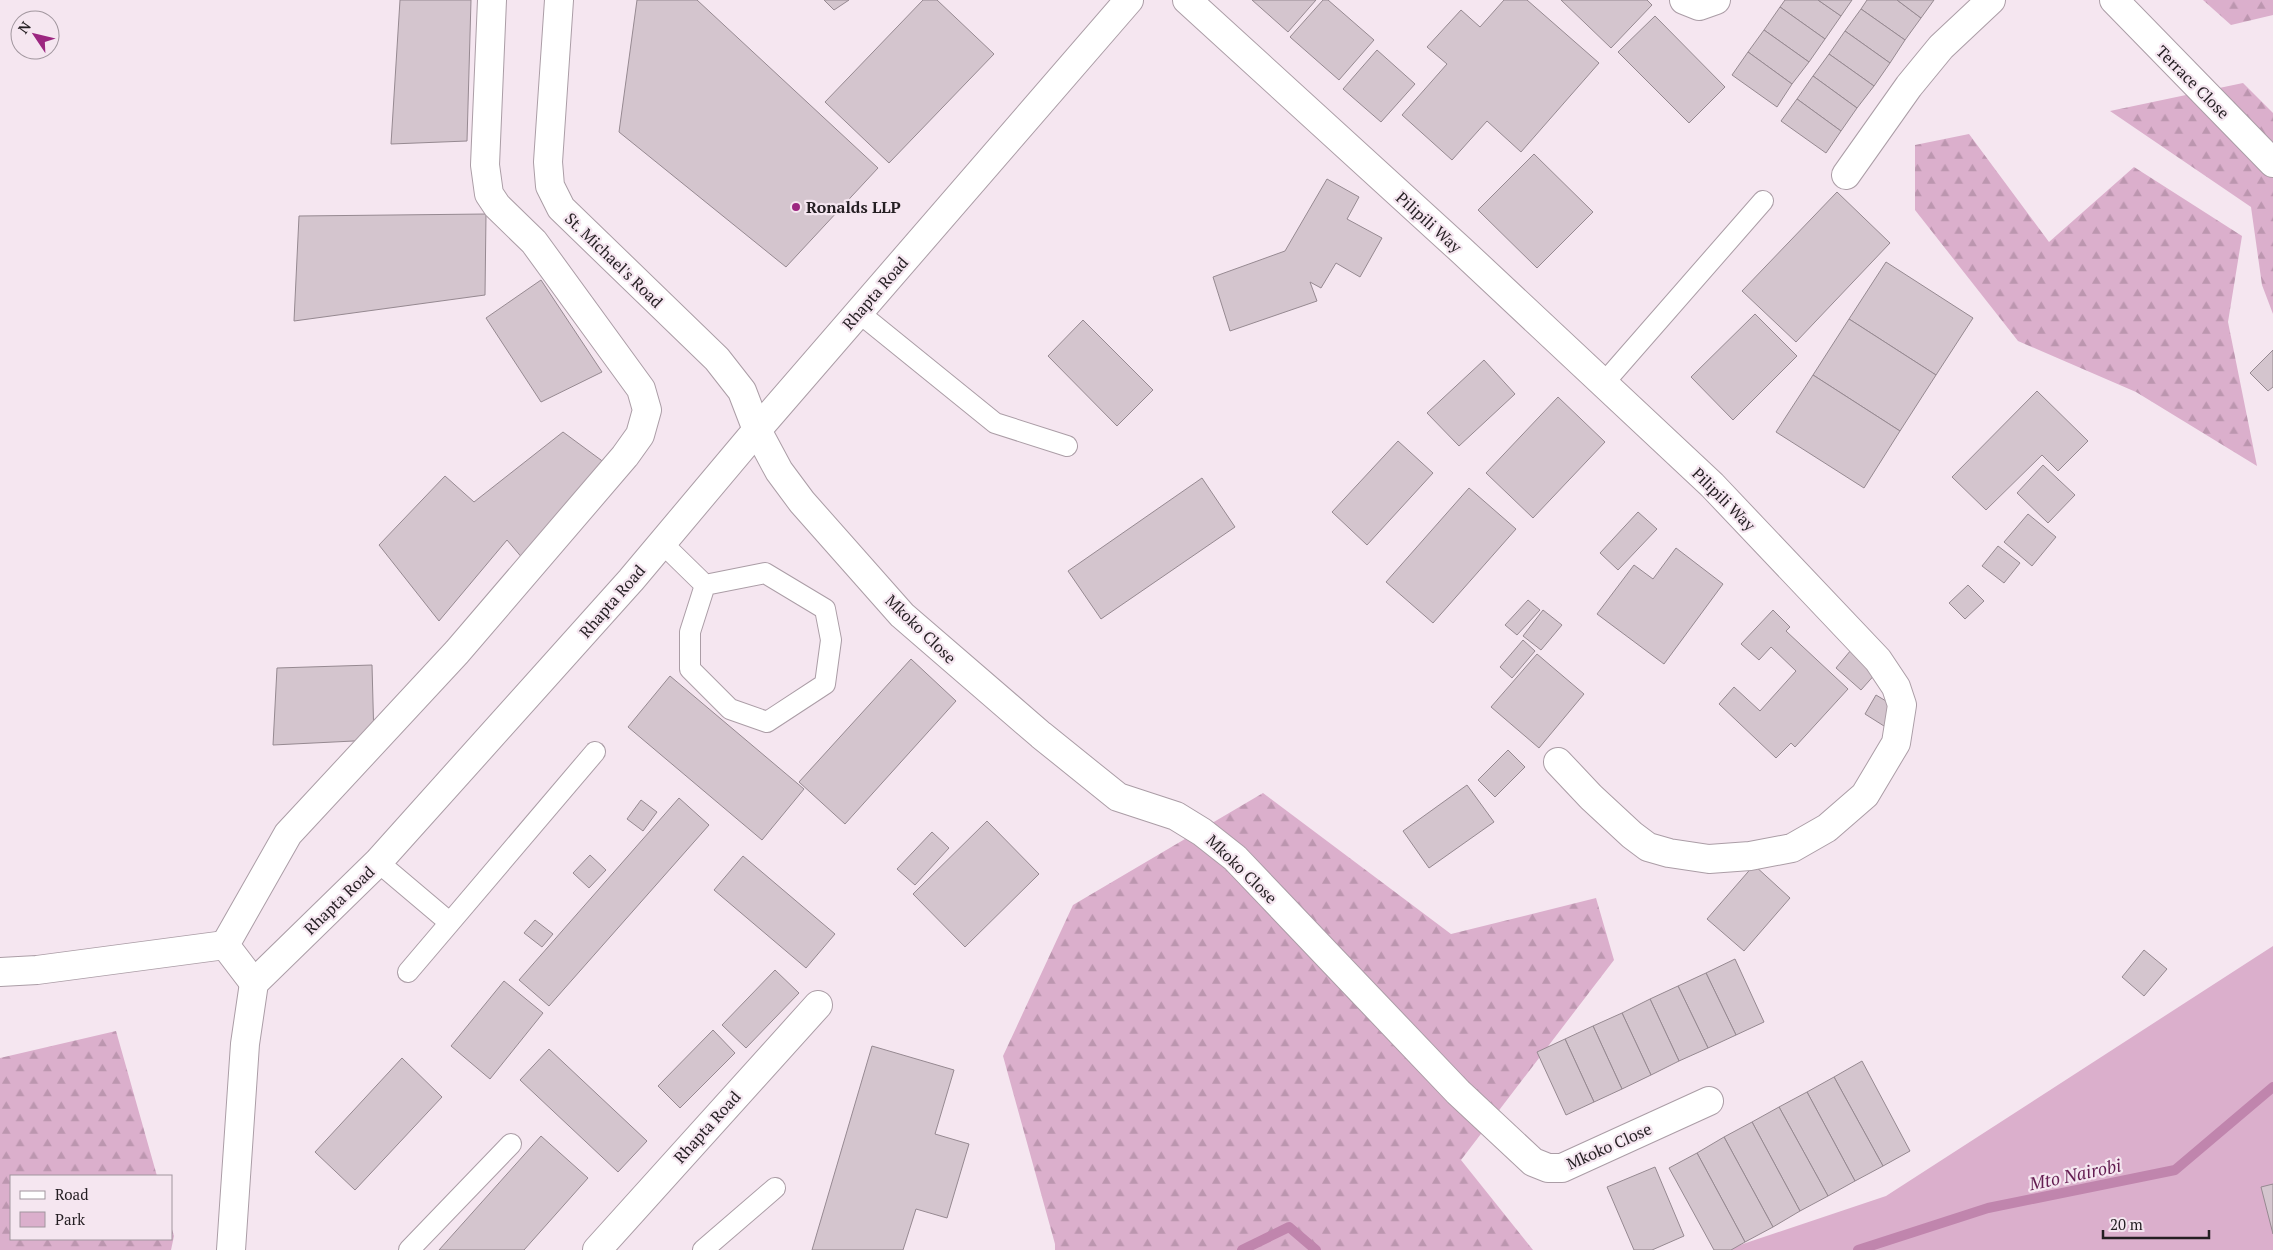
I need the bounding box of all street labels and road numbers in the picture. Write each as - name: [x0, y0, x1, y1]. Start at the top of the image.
- street label: Terrace Close: [2152, 41, 2234, 123]
- street label: Pilipili Way: [1391, 187, 1467, 258]
- street label: St. Michael's Road: [560, 208, 668, 313]
- street label: Rhapta Road: [837, 252, 913, 334]
- street label: Pilipili Way: [1687, 462, 1761, 536]
- street label: Rhapta Road: [574, 560, 650, 642]
- street label: Mkoko Close: [881, 590, 961, 668]
- street label: Mkoko Close: [1202, 830, 1282, 908]
- street label: Rhapta Road: [299, 861, 379, 939]
- street label: Rhapta Road: [669, 1086, 745, 1168]
- street label: Mkoko Close: [1563, 1118, 1655, 1174]

